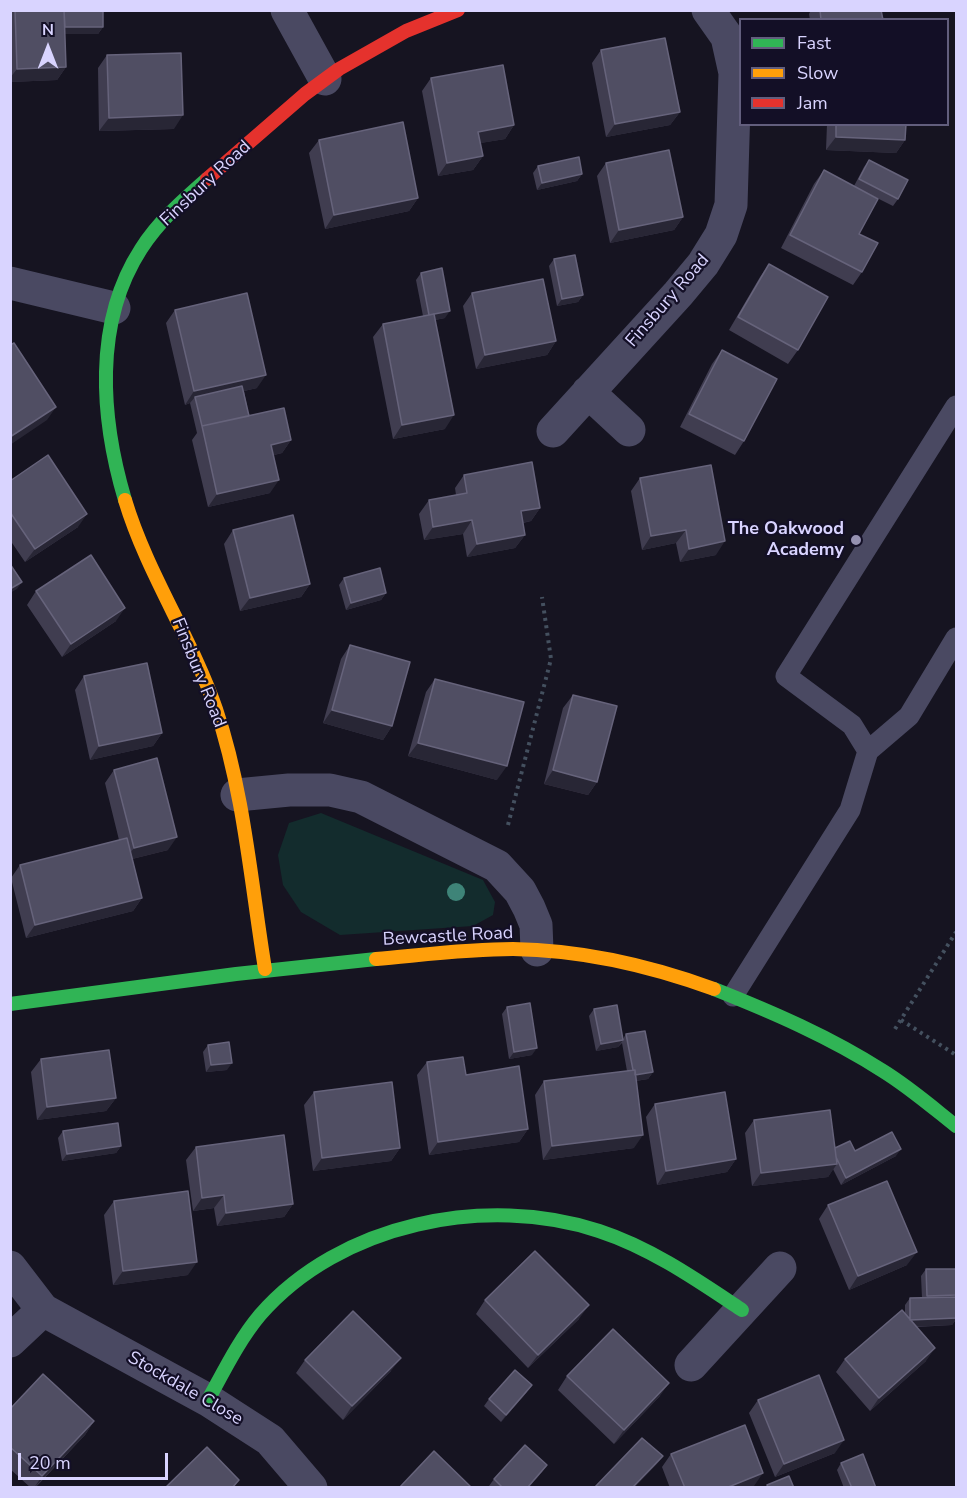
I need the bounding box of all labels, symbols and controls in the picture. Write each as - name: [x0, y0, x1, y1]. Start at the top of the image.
- north arrow: [18, 18, 78, 78]
- legend: [739, 18, 949, 126]
- text: N: [42, 19, 54, 41]
- text: Fast: [797, 31, 831, 55]
- text: Slow: [797, 61, 838, 85]
- text: Jam: [797, 91, 828, 115]
- street label: Finsbury Road: [156, 136, 256, 232]
- street label: Finsbury Road: [622, 250, 714, 352]
- place label: The Oakwood Academy: [728, 519, 844, 562]
- marker: The Oakwood Academy: [849, 533, 863, 547]
- street label: Finsbury Road: [166, 615, 230, 731]
- street label: Bewcastle Road: [382, 923, 514, 951]
- street label: Stockdale Close: [124, 1347, 246, 1431]
- scale bar: [21, 1441, 171, 1479]
- text: 20 m: [29, 1451, 71, 1475]

